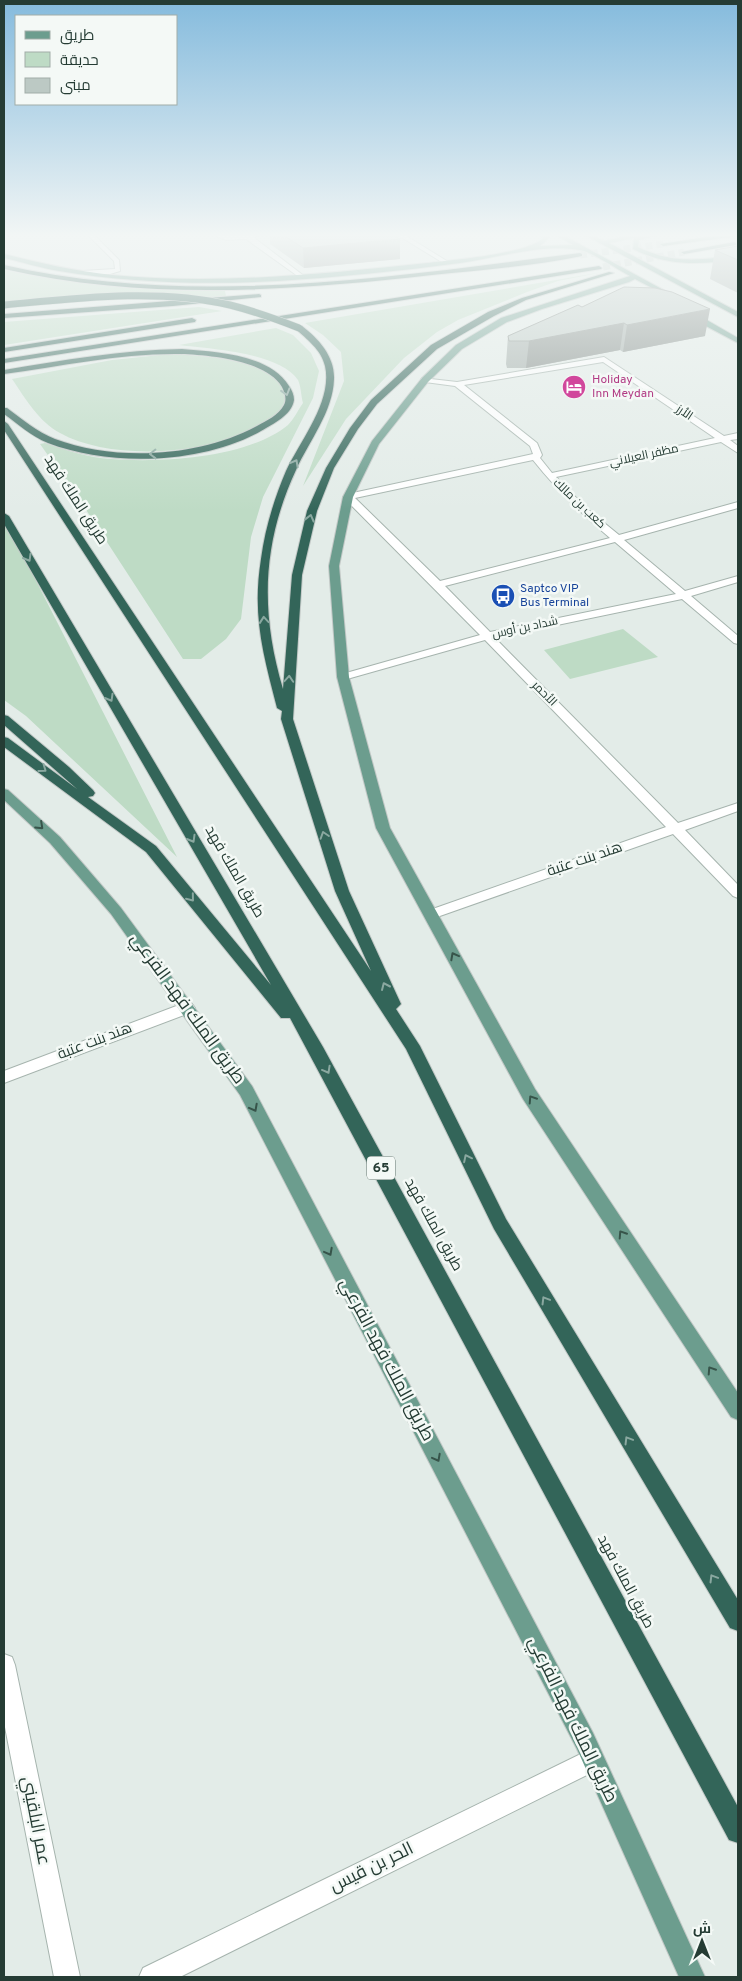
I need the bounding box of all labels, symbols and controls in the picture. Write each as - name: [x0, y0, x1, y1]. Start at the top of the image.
- legend: [15, 15, 178, 105]
- text: طريق: [60, 27, 94, 46]
- text: حديقة: [60, 52, 99, 71]
- text: مبنى: [60, 77, 91, 96]
- place label: Holiday Inn Meydan: [592, 372, 654, 402]
- hotel icon: Holiday Inn Meydan: [561, 374, 587, 400]
- one-way arrow: [281, 387, 291, 396]
- street label: الأرز: [672, 401, 696, 424]
- street label: مظفر العيلاني: [608, 441, 680, 472]
- one-way arrow: [148, 449, 156, 459]
- street label: طريق الملك فهد: [39, 451, 111, 549]
- one-way arrow: [289, 459, 299, 468]
- street label: كعب بن مالك: [549, 475, 609, 533]
- one-way arrow: [304, 514, 315, 523]
- one-way arrow: [22, 553, 32, 562]
- place label: Saptco VIP Bus Terminal: [520, 581, 589, 611]
- bus stop icon: Saptco VIP Bus Terminal: [490, 583, 516, 609]
- street label: شداد بن أوس: [490, 612, 559, 643]
- one-way arrow: [259, 616, 270, 624]
- one-way arrow: [284, 675, 295, 683]
- street label: الأحمر: [527, 677, 560, 710]
- one-way arrow: [104, 693, 114, 702]
- one-way arrow: [37, 764, 46, 772]
- one-way arrow: [34, 820, 43, 829]
- street label: طريق الملك فهد: [200, 822, 268, 922]
- one-way arrow: [320, 832, 330, 840]
- one-way arrow: [186, 833, 196, 842]
- street label: هند بنت عتبة: [545, 838, 625, 882]
- one-way arrow: [186, 893, 195, 902]
- street label: طريق الملك فهد الفرعي: [123, 929, 250, 1090]
- one-way arrow: [451, 952, 461, 961]
- one-way arrow: [381, 982, 391, 991]
- street label: هند بنت عتبة: [55, 1019, 135, 1065]
- one-way arrow: [321, 1064, 331, 1073]
- one-way arrow: [529, 1095, 538, 1104]
- one-way arrow: [248, 1102, 258, 1111]
- one-way arrow: [463, 1154, 473, 1163]
- road number: 65: [367, 1156, 395, 1180]
- street label: طريق الملك فهد: [400, 1175, 466, 1275]
- one-way arrow: [619, 1231, 628, 1240]
- one-way arrow: [323, 1246, 333, 1255]
- street label: طريق الملك فهد الفرعي: [332, 1274, 439, 1446]
- one-way arrow: [542, 1296, 552, 1305]
- one-way arrow: [708, 1366, 718, 1375]
- one-way arrow: [625, 1436, 635, 1445]
- one-way arrow: [431, 1452, 441, 1461]
- street label: طريق الملك فهد: [592, 1532, 658, 1632]
- one-way arrow: [709, 1575, 719, 1584]
- street label: طريق الملك فهد الفرعي: [521, 1633, 622, 1807]
- street label: عمر البلقيني: [14, 1775, 55, 1867]
- street label: الحر بن قيس: [326, 1838, 418, 1898]
- north arrow: [677, 1916, 727, 1966]
- text: ش: [693, 1920, 711, 1938]

